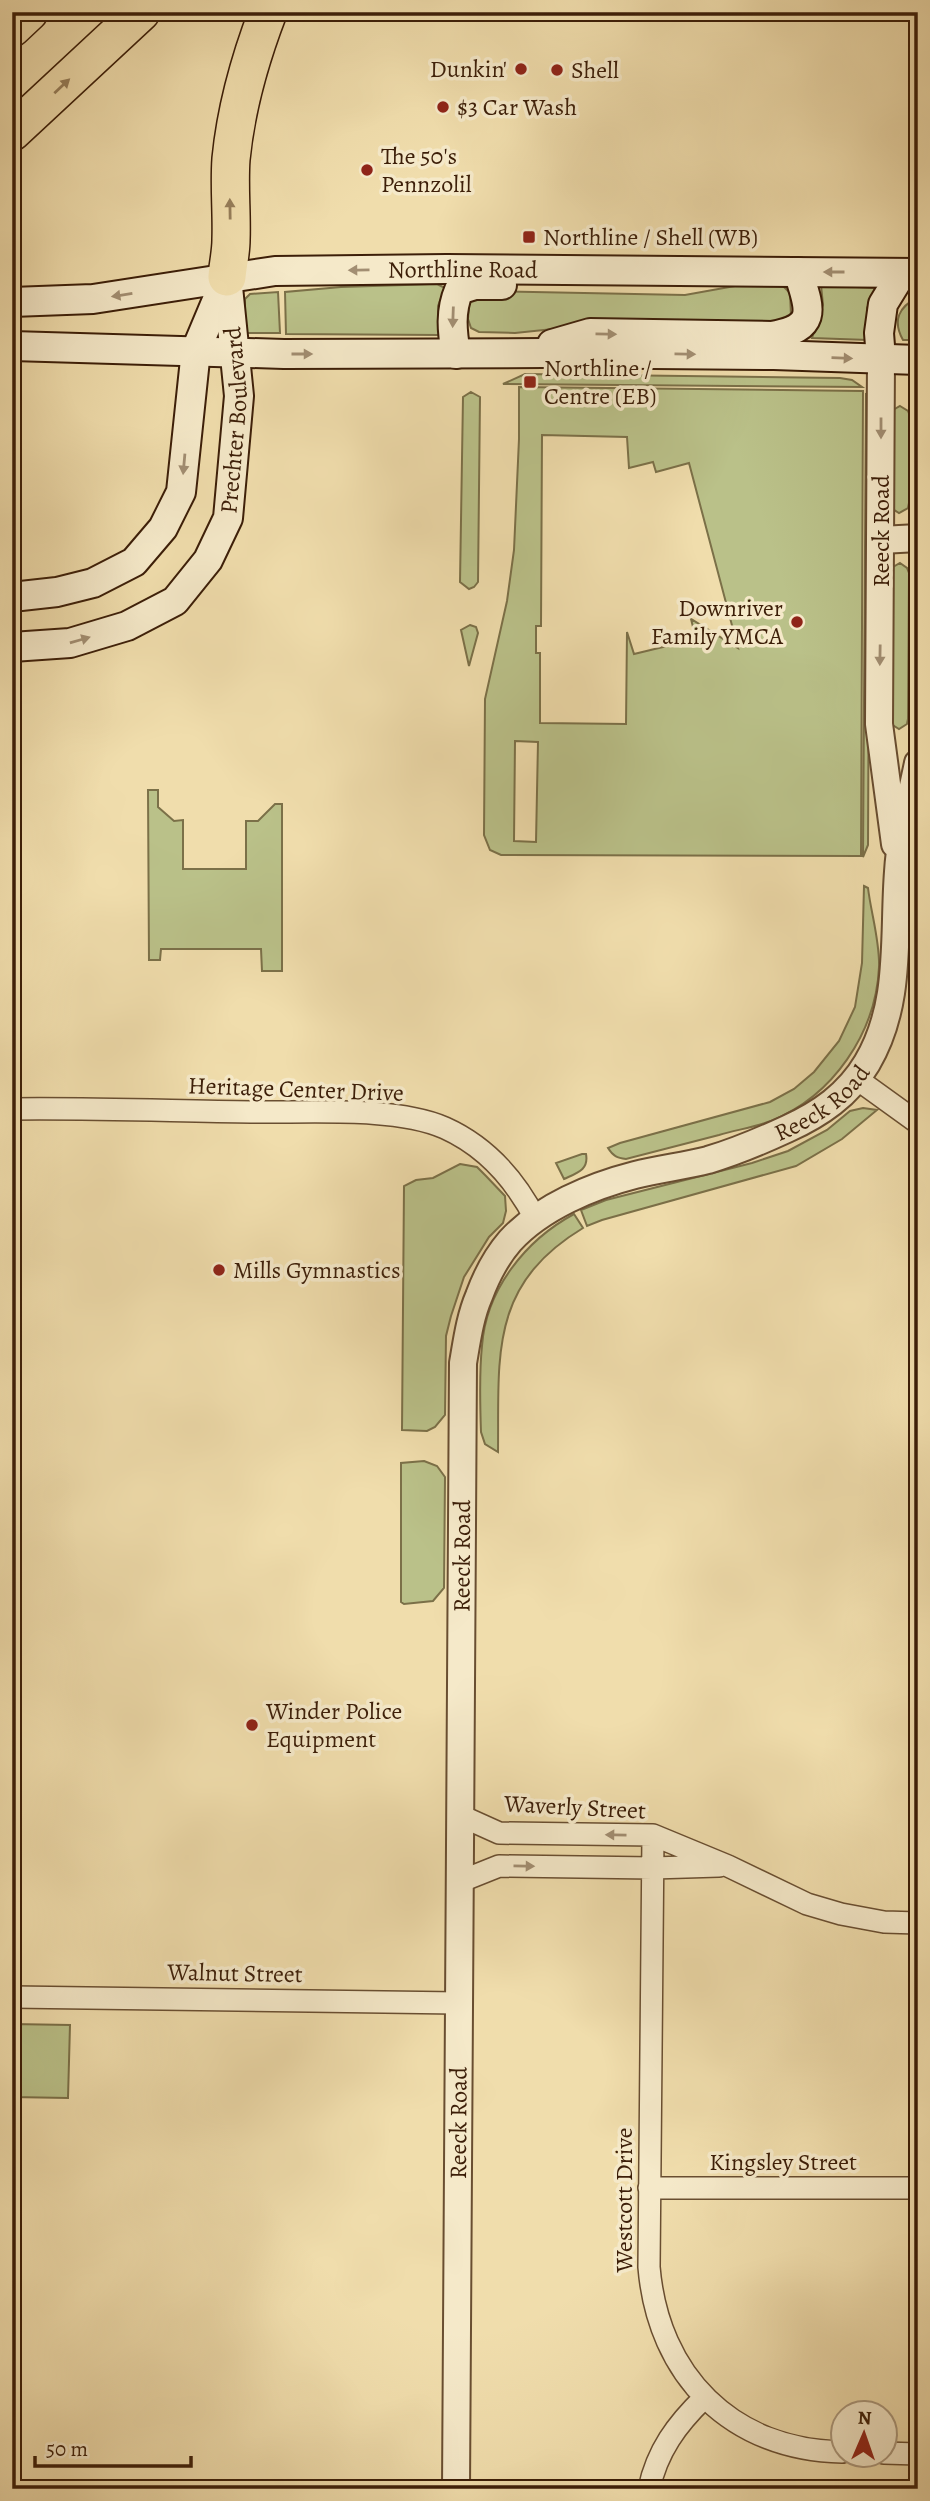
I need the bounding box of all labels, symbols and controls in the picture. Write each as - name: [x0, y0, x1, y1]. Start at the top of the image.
- place label: Dunkin': [430, 53, 507, 85]
- place label: Shell: [571, 54, 619, 86]
- marker: Dunkin': [513, 61, 529, 77]
- marker: Shell: [549, 62, 565, 78]
- one-way arrow: [53, 78, 71, 94]
- place label: $3 Car Wash: [457, 91, 577, 123]
- marker: $3 Car Wash: [435, 99, 451, 115]
- place label: The 50's Pennzolil: [381, 140, 472, 200]
- marker: The 50's Pennzolil: [359, 162, 375, 178]
- one-way arrow: [224, 198, 236, 220]
- place label: Northline / Shell (WB): [543, 221, 758, 253]
- marker: Northline / Shell (WB): [521, 229, 537, 245]
- street label: Northline Road: [388, 253, 538, 286]
- one-way arrow: [347, 264, 369, 275]
- one-way arrow: [823, 266, 845, 278]
- one-way arrow: [111, 290, 133, 301]
- one-way arrow: [447, 306, 458, 328]
- street label: Prechter Boulevard: [212, 325, 255, 515]
- one-way arrow: [595, 328, 617, 339]
- one-way arrow: [291, 348, 313, 360]
- one-way arrow: [674, 348, 696, 360]
- place label: Northline / Centre (EB): [544, 352, 657, 412]
- one-way arrow: [832, 352, 854, 363]
- marker: Northline / Centre (EB): [522, 374, 538, 390]
- one-way arrow: [875, 417, 887, 439]
- one-way arrow: [178, 453, 189, 475]
- street label: Reeck Road: [865, 475, 897, 587]
- place label: Downriver Family YMCA: [651, 592, 784, 652]
- marker: Downriver Family YMCA: [789, 614, 805, 630]
- one-way arrow: [69, 634, 91, 645]
- one-way arrow: [874, 644, 886, 666]
- street label: Reeck Road: [769, 1058, 877, 1149]
- street label: Heritage Center Drive: [188, 1069, 404, 1109]
- place label: Mills Gymnastics: [233, 1254, 401, 1286]
- marker: Mills Gymnastics: [211, 1262, 227, 1278]
- street label: Reeck Road: [445, 1500, 478, 1612]
- place label: Winder Police Equipment: [265, 1695, 402, 1755]
- marker: Winder Police Equipment: [244, 1717, 260, 1733]
- street label: Waverly Street: [502, 1787, 647, 1827]
- one-way arrow: [605, 1829, 627, 1841]
- one-way arrow: [513, 1860, 535, 1872]
- street label: Walnut Street: [166, 1956, 303, 1990]
- street label: Reeck Road: [442, 2067, 475, 2179]
- street label: Westcott Drive: [608, 2127, 640, 2274]
- street label: Kingsley Street: [709, 2146, 857, 2178]
- north arrow: [828, 2400, 898, 2470]
- text: N: [857, 2405, 872, 2431]
- scale bar: [35, 2424, 191, 2468]
- text: 50 m: [46, 2435, 88, 2463]

